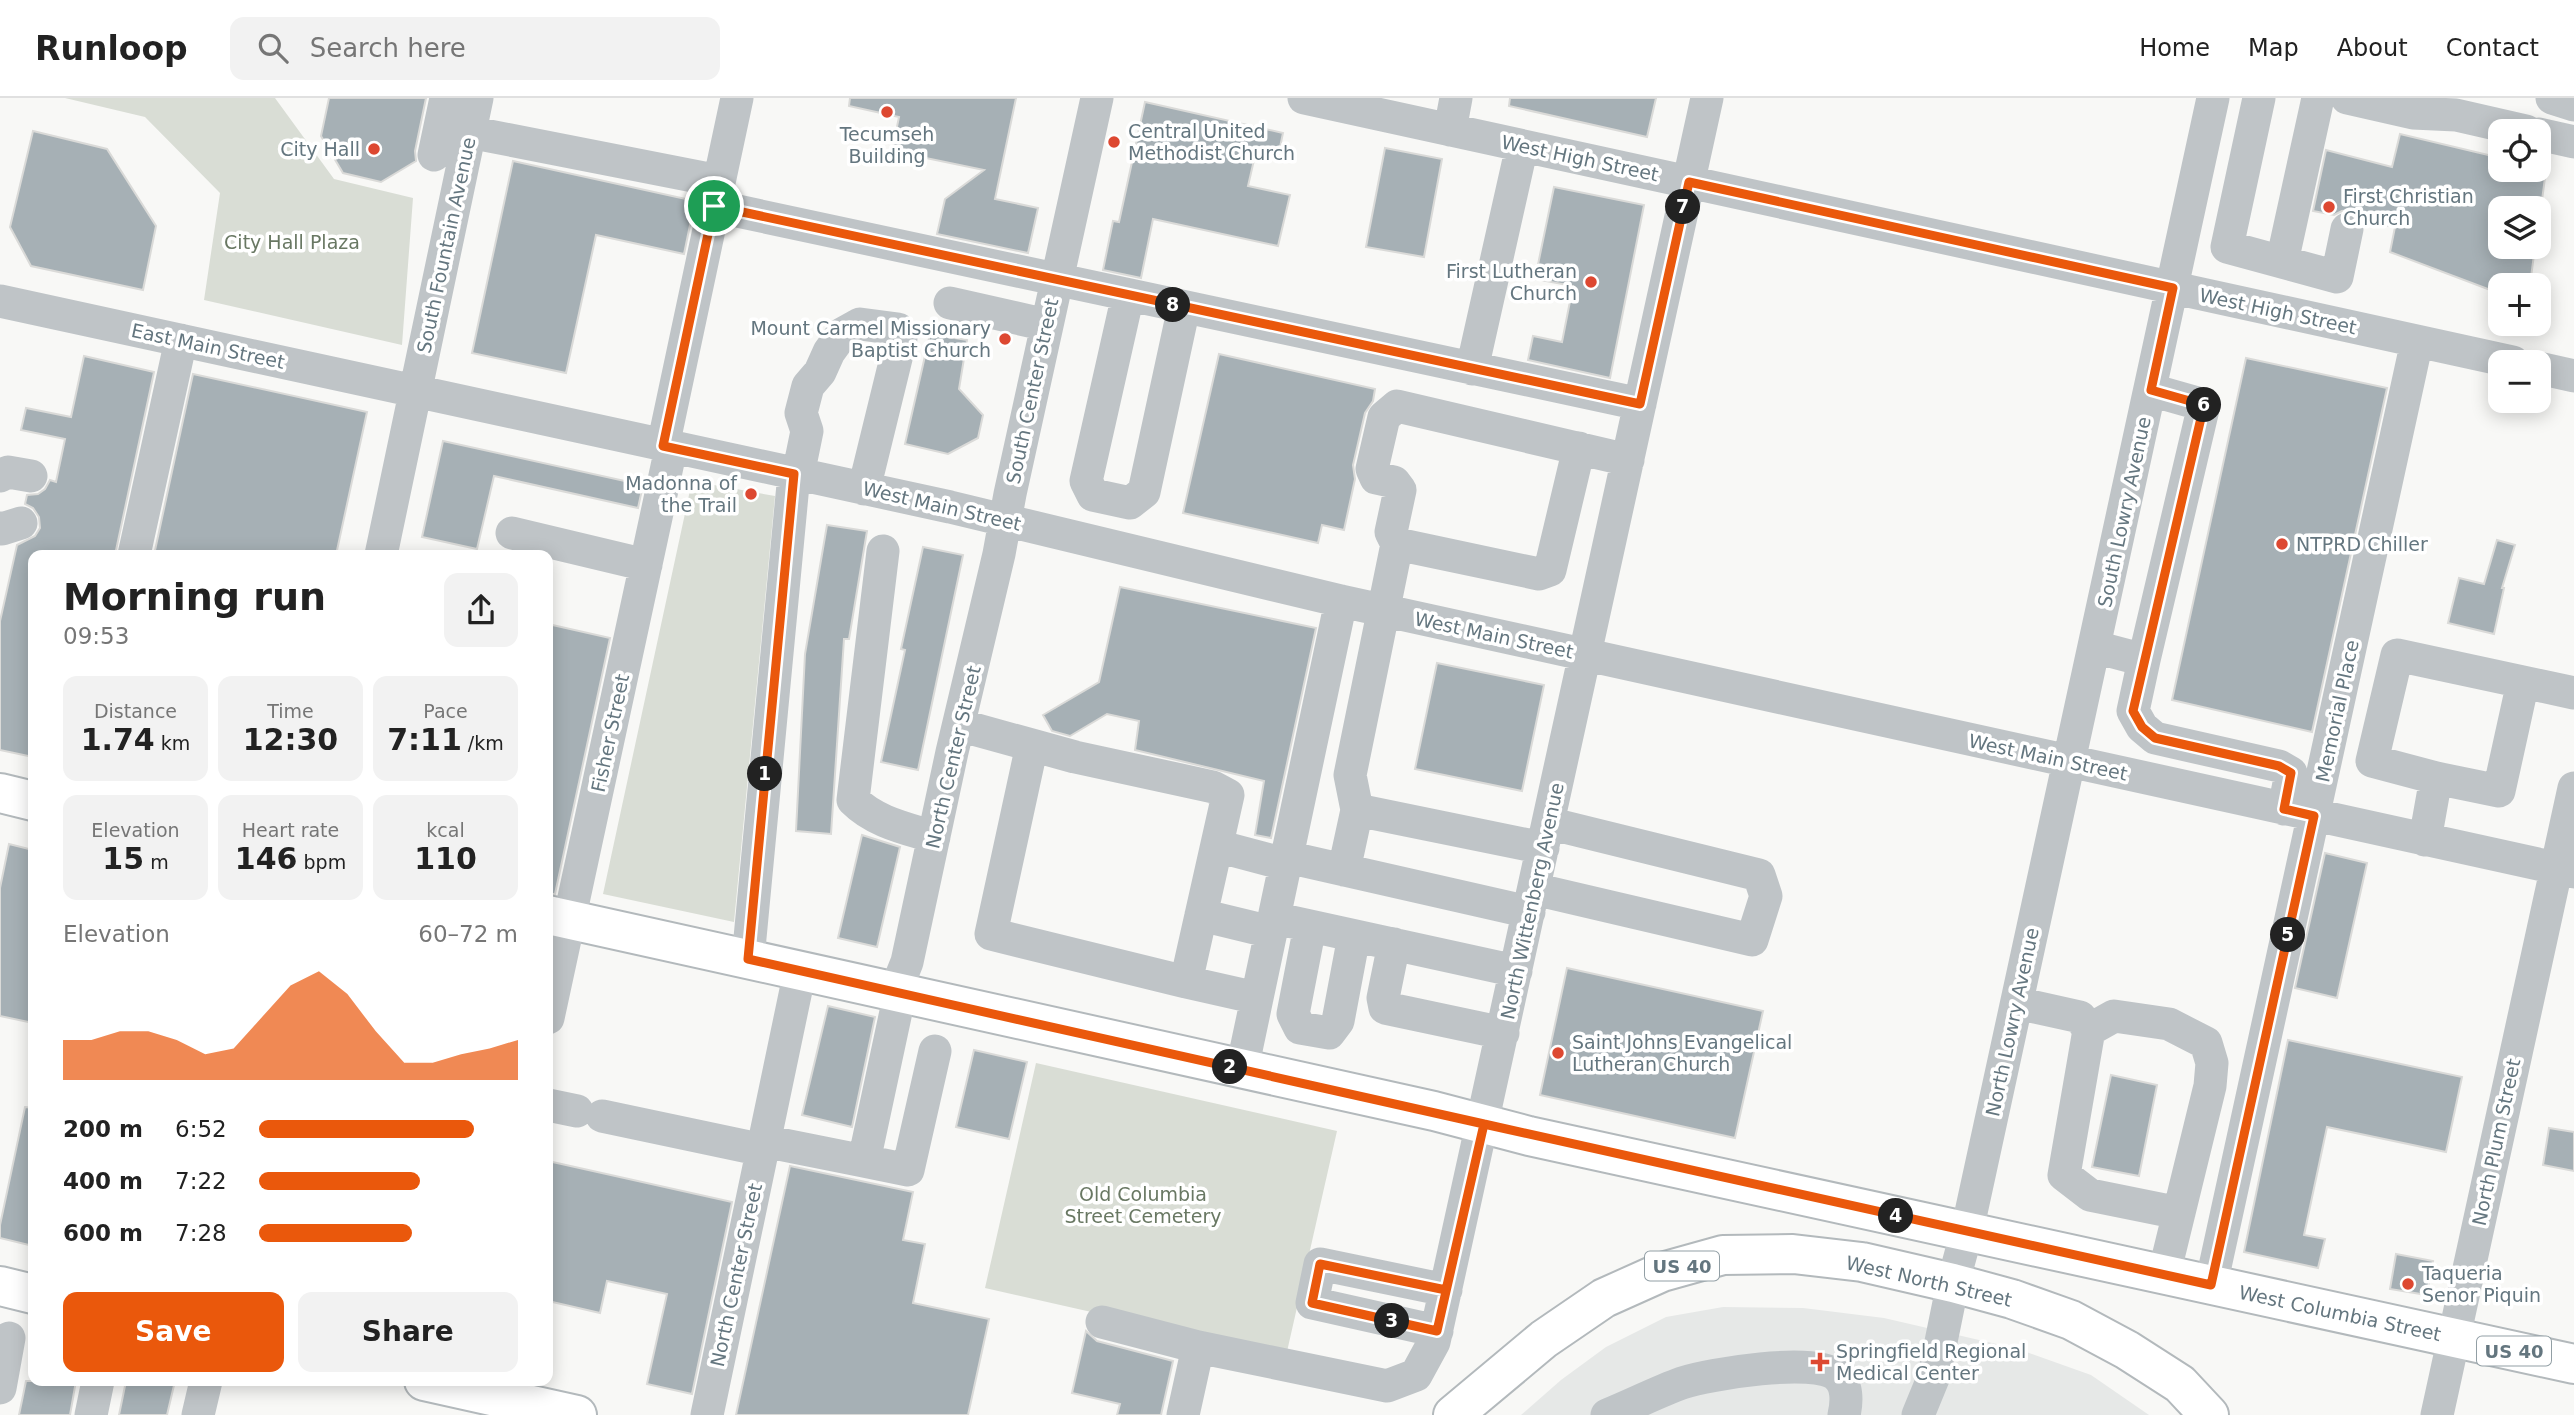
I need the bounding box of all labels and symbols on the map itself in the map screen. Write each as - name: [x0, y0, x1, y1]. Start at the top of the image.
- marker: Tecumseh Building: [879, 104, 895, 120]
- place label: Central United Methodist Church: [1128, 120, 1295, 164]
- place label: Tecumseh Building: [839, 123, 934, 167]
- street label: West High Street: [1499, 131, 1661, 185]
- marker: Central United Methodist Church: [1106, 134, 1122, 150]
- street label: South Fountain Avenue: [412, 135, 480, 355]
- place label: City Hall: [280, 138, 360, 160]
- marker: City Hall: [366, 141, 382, 157]
- pin: [684, 176, 744, 236]
- place label: First Christian Church: [2343, 185, 2474, 229]
- pin: 7: [1666, 190, 1700, 224]
- marker: First Christian Church: [2321, 199, 2337, 215]
- park label: City Hall Plaza: [224, 231, 360, 253]
- place label: First Lutheran Church: [1446, 260, 1577, 304]
- marker: First Lutheran Church: [1583, 274, 1599, 290]
- street label: West High Street: [2197, 284, 2359, 338]
- pin: 8: [1156, 288, 1190, 322]
- street label: South Center Street: [1002, 296, 1062, 486]
- place label: Mount Carmel Missionary Baptist Church: [750, 317, 991, 361]
- street label: East Main Street: [129, 319, 287, 373]
- marker: Mount Carmel Missionary Baptist Church: [997, 331, 1013, 347]
- pin: 6: [2186, 388, 2222, 422]
- street label: South Lowry Avenue: [2093, 415, 2155, 609]
- place label: Madonna of the Trail: [625, 472, 738, 516]
- street label: West Main Street: [861, 477, 1023, 535]
- marker: Madonna of the Trail: [743, 486, 759, 502]
- place label: NTPRD Chiller: [2296, 533, 2428, 555]
- marker: NTPRD Chiller: [2274, 536, 2290, 552]
- street label: West Main Street: [1413, 607, 1575, 663]
- street label: Memorial Place: [2311, 638, 2363, 784]
- street label: North Center Street: [921, 663, 985, 851]
- street label: Fisher Street: [587, 672, 633, 794]
- street label: West Main Street: [1967, 729, 2129, 785]
- pin: 1: [748, 756, 782, 792]
- street label: North Wittenberg Avenue: [1496, 781, 1568, 1021]
- pin: 5: [2270, 918, 2306, 952]
- street label: North Lowry Avenue: [1981, 926, 2043, 1118]
- place label: Saint Johns Evangelical Lutheran Church: [1572, 1031, 1792, 1075]
- marker: Saint Johns Evangelical Lutheran Church: [1550, 1045, 1566, 1061]
- pin: 2: [1212, 1049, 1248, 1084]
- street label: North Plum Street: [2468, 1056, 2524, 1228]
- street label: North Center Street: [706, 1181, 766, 1369]
- park label: Old Columbia Street Cemetery: [1064, 1183, 1222, 1227]
- pin: 4: [1878, 1198, 1913, 1234]
- street label: West North Street: [1844, 1251, 2014, 1311]
- road number: US 40: [1645, 1252, 1719, 1280]
- place label: Taqueria Senor Piquin: [2421, 1262, 2541, 1306]
- marker: Taqueria Senor Piquin: [2400, 1276, 2416, 1292]
- street label: West Columbia Street: [2237, 1281, 2443, 1345]
- pin: 3: [1374, 1304, 1410, 1338]
- road number: US 40: [2477, 1336, 2551, 1366]
- place label: Springfield Regional Medical Center: [1836, 1340, 2026, 1384]
- marker: Springfield Regional Medical Center: [1810, 1352, 1830, 1372]

